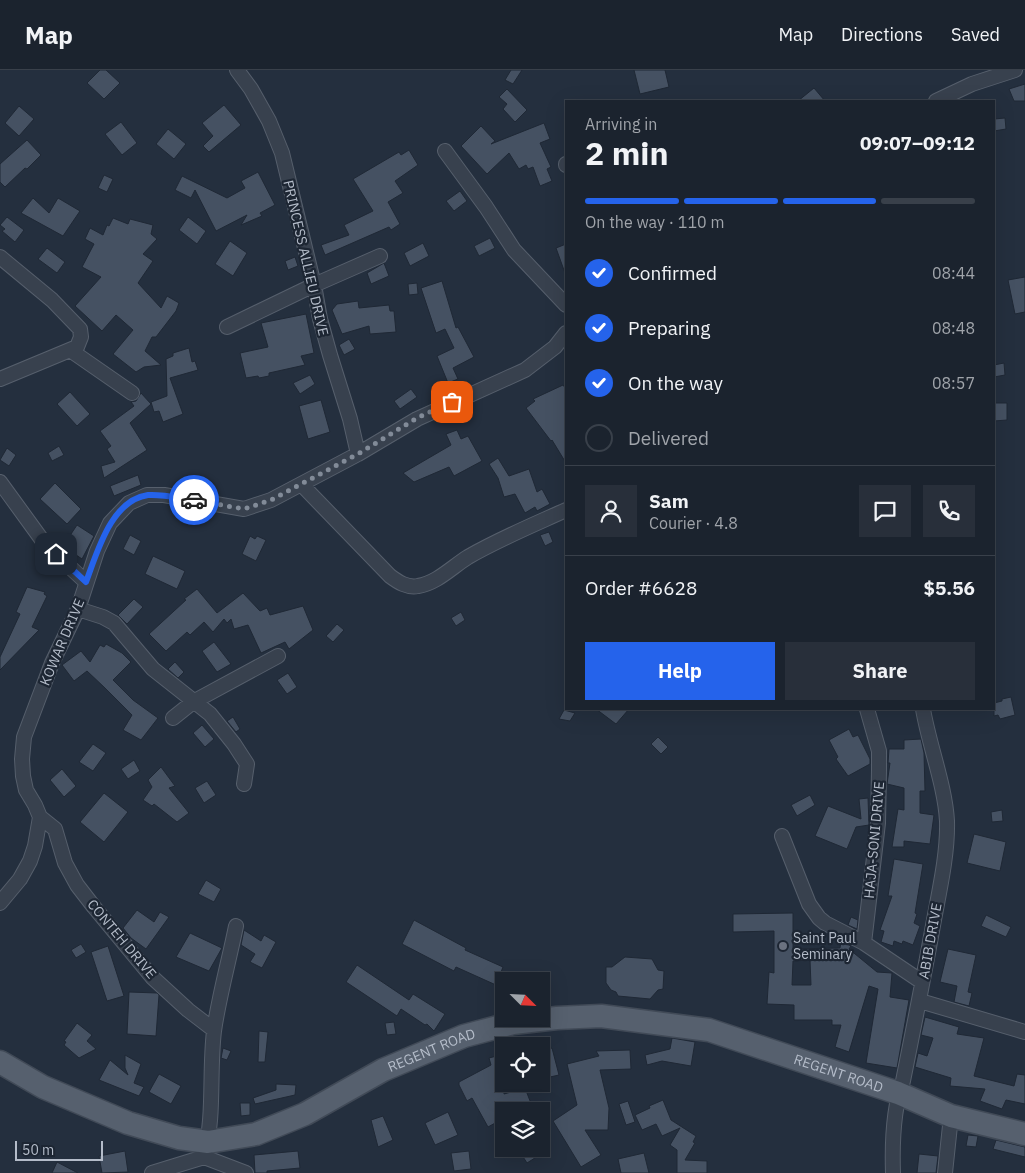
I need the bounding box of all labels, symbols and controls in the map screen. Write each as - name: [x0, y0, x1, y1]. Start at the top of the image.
- text: Map: [25, 19, 73, 51]
- text: Map: [778, 23, 813, 46]
- text: Directions: [841, 23, 923, 46]
- text: Saved: [951, 23, 1000, 46]
- text: Arriving in: [585, 114, 657, 134]
- text: 09:07–09:12: [860, 131, 975, 155]
- text: 2 min: [585, 132, 669, 174]
- street label: PRINCESS ALLIEU DRIVE: [279, 178, 333, 338]
- text: On the way · 110 m: [585, 212, 724, 232]
- icon: check: [585, 259, 613, 287]
- text: Confirmed: [628, 261, 717, 285]
- text: 08:44: [932, 263, 975, 283]
- icon: check: [585, 314, 613, 342]
- text: Preparing: [628, 316, 710, 340]
- text: 08:48: [932, 318, 975, 338]
- icon: check: [585, 369, 613, 397]
- text: On the way: [628, 371, 723, 395]
- text: 08:57: [932, 373, 975, 393]
- pin: [431, 381, 473, 423]
- icon: bag: [438, 388, 466, 416]
- text: Delivered: [628, 426, 709, 450]
- courier: [169, 475, 219, 525]
- button: person: [585, 485, 637, 537]
- button: chat: [859, 485, 911, 537]
- button: phone: [923, 485, 975, 537]
- icon: car: [180, 486, 208, 514]
- text: Sam: [649, 489, 689, 513]
- text: Courier · 4.8: [649, 513, 738, 533]
- pin: [35, 533, 77, 575]
- icon: home: [42, 540, 70, 568]
- text: Order #6628: [585, 576, 697, 600]
- text: $5.56: [923, 576, 975, 600]
- street label: KOWAR DRIVE: [36, 596, 88, 688]
- button: Help: [585, 642, 775, 700]
- button: Share: [785, 642, 975, 700]
- street label: HAJA-SONI DRIVE: [860, 781, 888, 899]
- street label: CONTEH DRIVE: [83, 896, 161, 982]
- street label: ABIB DRIVE: [914, 902, 946, 980]
- place label: Saint Paul Seminary: [793, 929, 856, 963]
- marker: Saint Paul Seminary: [777, 940, 789, 952]
- north arrow: [495, 972, 550, 1028]
- map controls: [495, 972, 550, 1157]
- street label: REGENT ROAD: [385, 1024, 477, 1076]
- button: locate: [495, 1037, 550, 1092]
- street label: REGENT ROAD: [792, 1050, 886, 1096]
- button: layers: [495, 1102, 550, 1157]
- scale bar: [15, 1138, 102, 1161]
- text: 50 m: [22, 1141, 54, 1159]

